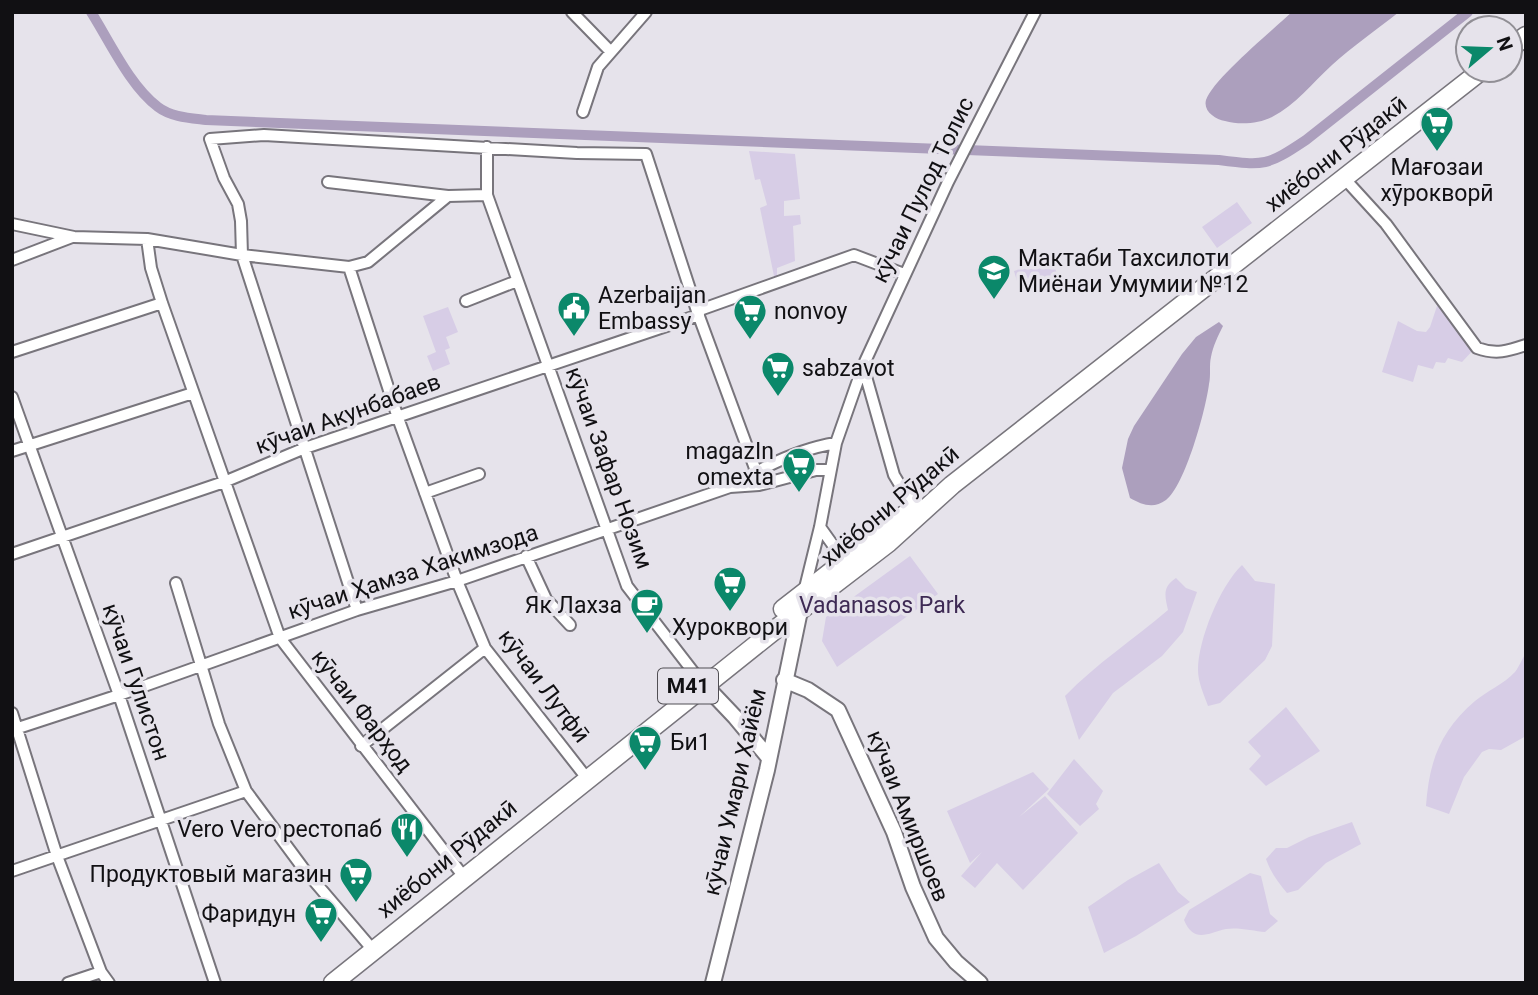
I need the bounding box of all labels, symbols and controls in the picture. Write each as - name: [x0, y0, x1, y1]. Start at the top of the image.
- north arrow: [1454, 14, 1524, 84]
- text: N: [1492, 34, 1518, 54]
- street label: хиёбони Рӯдакӣ: [1260, 90, 1412, 218]
- street label: кӯчаи Пулод Толис: [866, 93, 980, 287]
- supermarket icon: Мағозаи хӯрокворӣ: [1418, 104, 1456, 153]
- place label: Мағозаи хӯрокворӣ: [1380, 154, 1494, 207]
- place label: Мактаби Тахсилоти Миёнаи Умумии №12: [1018, 245, 1248, 298]
- school or university icon: Мактаби Тахсилоти Миёнаи Умумии №12: [975, 252, 1013, 301]
- place label: Azerbaijan Embassy: [598, 282, 706, 335]
- public building icon: Azerbaijan Embassy: [555, 289, 593, 338]
- supermarket icon: nonvoy: [731, 292, 769, 341]
- place label: nonvoy: [774, 298, 847, 325]
- supermarket icon: sabzavot: [759, 349, 797, 398]
- place label: sabzavot: [802, 355, 895, 382]
- street label: кӯчаи Зафар Нозим: [560, 363, 658, 573]
- street label: кӯчаи Акунбабаев: [252, 368, 444, 460]
- place label: magazIn omexta: [686, 438, 774, 491]
- street label: хиёбони Рӯдакӣ: [815, 440, 965, 572]
- supermarket icon: magazIn omexta: [780, 445, 818, 494]
- street label: кӯчаи Ҳамза Хакимзода: [284, 519, 542, 625]
- supermarket icon: Хуроквори: [711, 564, 749, 613]
- cafe icon: Як Лахза: [628, 586, 666, 635]
- place label: Як Лахза: [525, 592, 622, 619]
- park label: Vadanasos Park: [799, 592, 965, 619]
- street label: кӯчаи Гулистон: [96, 600, 176, 764]
- place label: Хуроквори: [672, 614, 788, 641]
- street label: кӯчаи Лутфӣ: [493, 624, 595, 748]
- street label: кӯчаи Фарҳод: [306, 644, 418, 778]
- road number: M41: [658, 668, 718, 704]
- street label: кӯчаи Умари Хайём: [698, 686, 772, 898]
- supermarket icon: Би1: [626, 723, 664, 772]
- street label: кӯчаи Амиршоев: [861, 726, 955, 906]
- place label: Би1: [670, 729, 711, 756]
- street label: хиёбони Рӯдакӣ: [372, 794, 522, 924]
- restaurant icon: Vero Vero рестопаб: [388, 810, 426, 859]
- place label: Vero Vero рестопаб: [177, 816, 382, 843]
- supermarket icon: Продуктовый магазин: [337, 855, 375, 904]
- place label: Продуктовый магазин: [90, 861, 332, 888]
- supermarket icon: Фаридун: [302, 895, 340, 944]
- place label: Фаридун: [202, 901, 296, 928]

